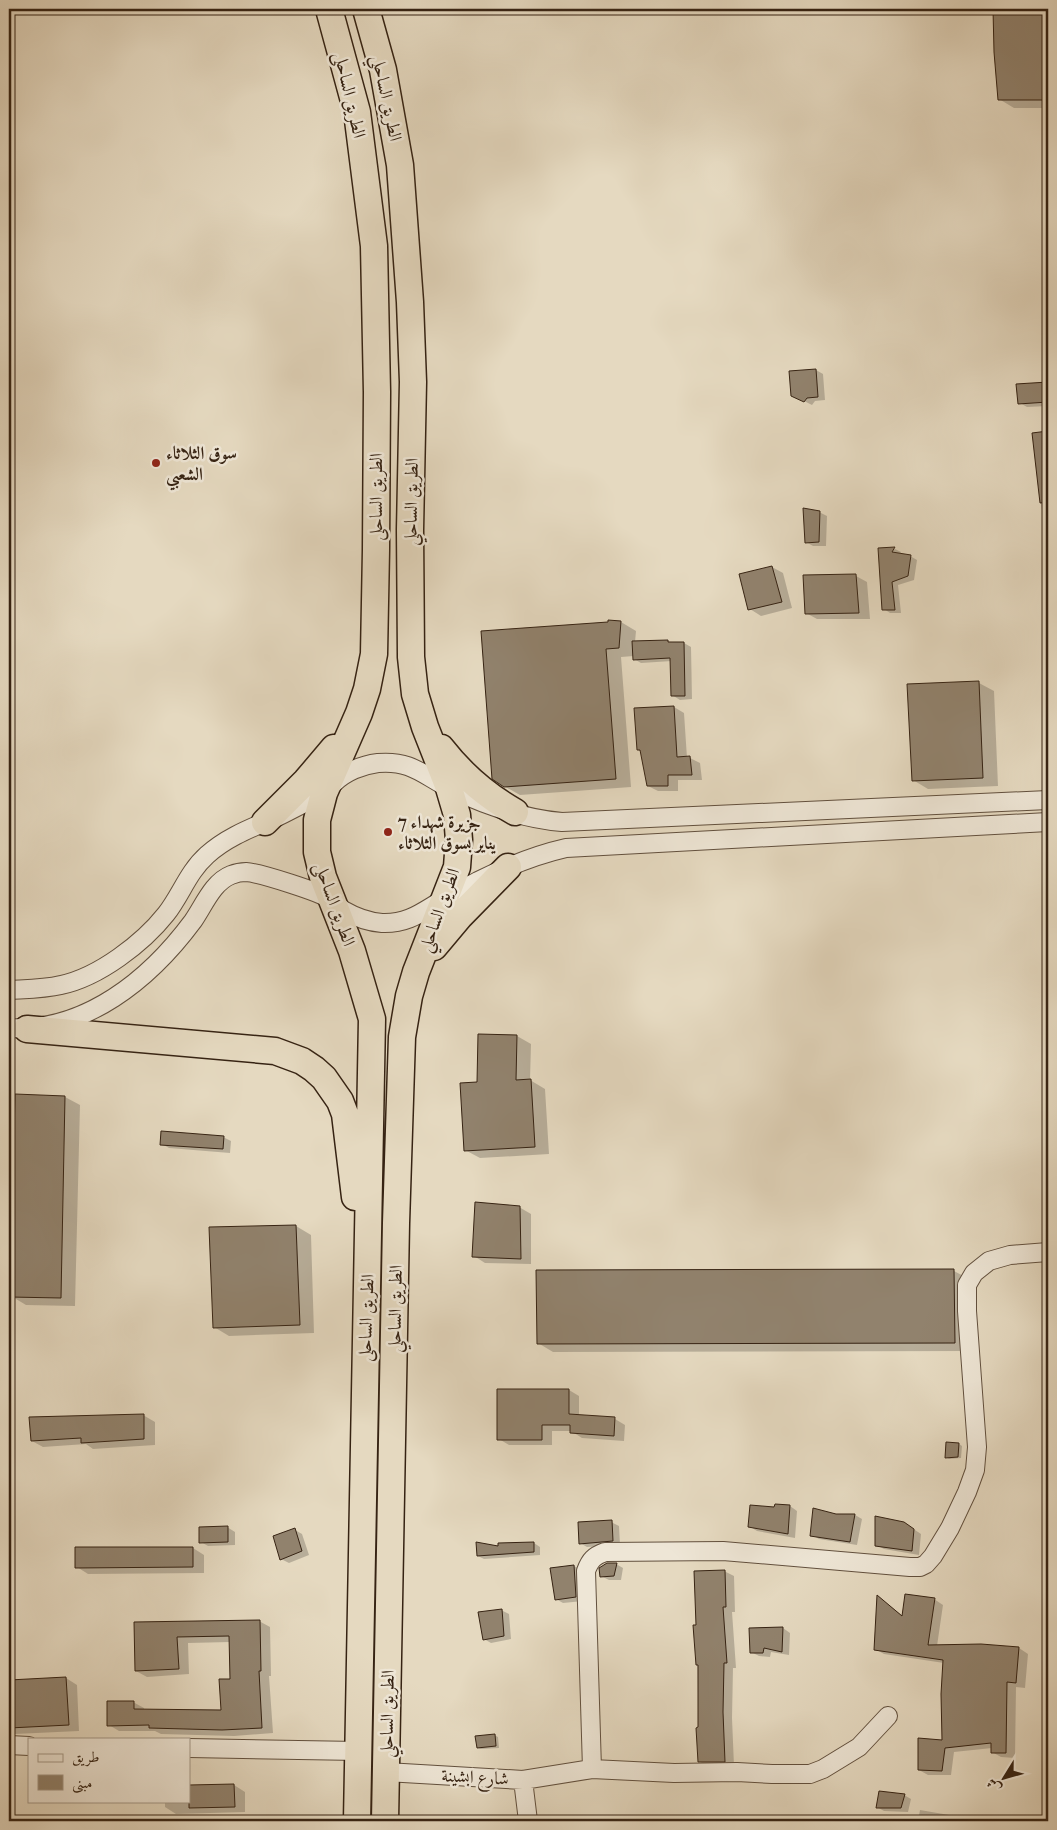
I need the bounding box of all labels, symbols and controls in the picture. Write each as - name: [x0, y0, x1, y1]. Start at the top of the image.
- street label: الطريق الساحلى: [327, 50, 370, 141]
- street label: الطريق الساحلي: [361, 53, 406, 145]
- place label: سوق الثلاثاء الشعبي: [166, 443, 237, 491]
- street label: الطريق الساحلى: [366, 453, 389, 541]
- marker: سوق الثلاثاء الشعبي: [150, 457, 162, 469]
- street label: الطريق الساحلي: [400, 458, 429, 546]
- place label: جزيرة شهداء 7 يناير بسوق الثلاثاء: [397, 812, 497, 854]
- marker: جزيرة شهداء 7 يناير بسوق الثلاثاء: [382, 826, 394, 838]
- street label: الطريق الساحلى: [308, 859, 359, 950]
- street label: الطريق الساحلي: [415, 865, 470, 957]
- street label: الطريق الساحلي: [384, 1265, 413, 1353]
- street label: الطريق الساحلى: [354, 1274, 381, 1362]
- street label: الطريق الساحلي: [376, 1670, 405, 1758]
- legend: [28, 1738, 190, 1802]
- text: طريق: [72, 1748, 99, 1767]
- north arrow: [980, 1752, 1030, 1802]
- street label: شارع ابشينة: [441, 1765, 509, 1794]
- text: مبنى: [72, 1774, 92, 1794]
- text: ش: [983, 1775, 1005, 1796]

